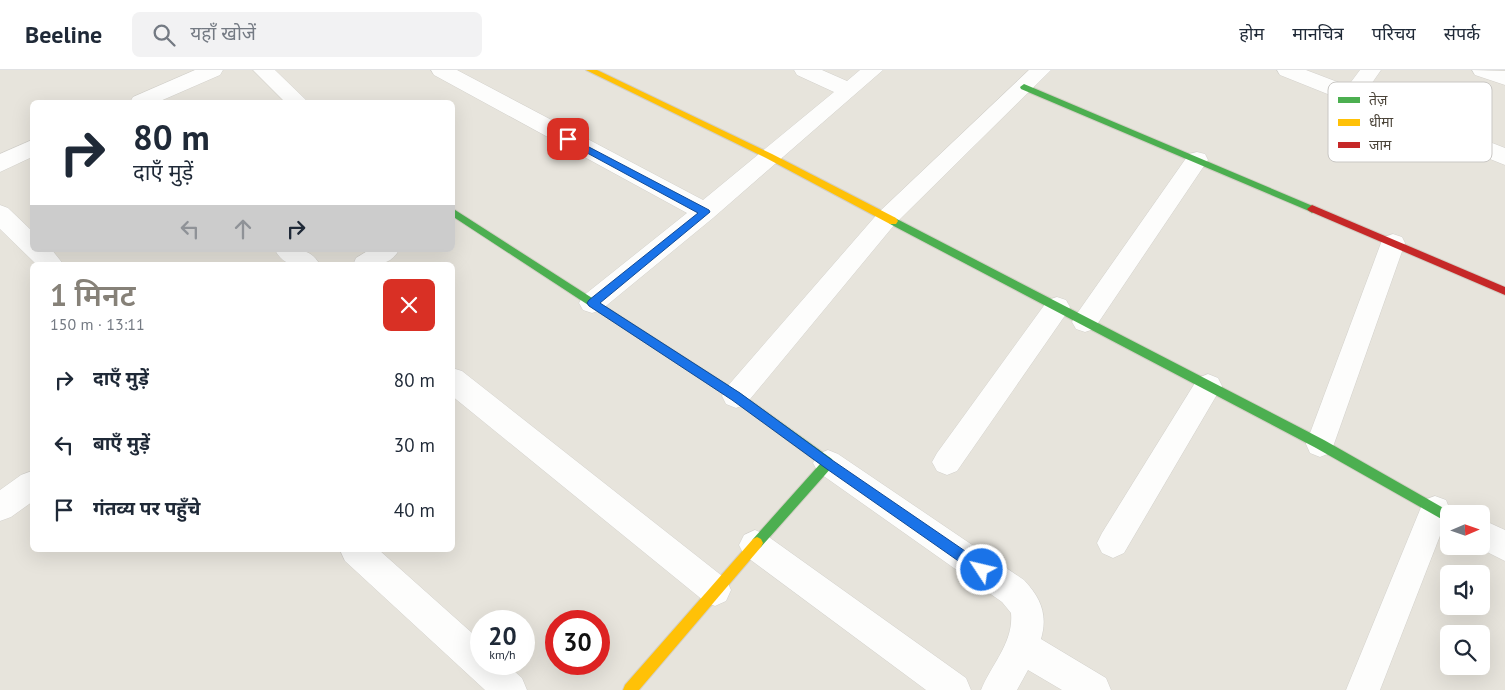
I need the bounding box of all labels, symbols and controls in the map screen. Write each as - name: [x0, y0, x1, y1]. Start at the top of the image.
- search box: [132, 12, 482, 57]
- text: Beeline: [25, 19, 102, 50]
- icon: search: [150, 21, 178, 49]
- text: यहाँ खोजें: [190, 21, 256, 45]
- text: होम: [1239, 22, 1264, 45]
- text: मानचित्र: [1292, 22, 1344, 45]
- text: परिचय: [1372, 22, 1416, 45]
- text: संपर्क: [1444, 22, 1480, 45]
- legend: [1328, 82, 1492, 162]
- text: तेज़: [1369, 91, 1388, 109]
- text: धीमा: [1369, 113, 1394, 131]
- text: 80 m: [133, 114, 210, 160]
- pin: [547, 118, 589, 160]
- icon: right: [50, 120, 115, 185]
- icon: arrive: [554, 125, 582, 153]
- text: जाम: [1369, 136, 1392, 154]
- text: दाएँ मुड़ें: [133, 158, 193, 186]
- icon: left: [176, 215, 204, 243]
- icon: ahead: [229, 215, 257, 243]
- icon: right: [282, 215, 310, 243]
- text: 1 मिनट: [50, 275, 136, 314]
- button: close: [383, 279, 435, 331]
- text: 150 m · 13:11: [50, 314, 145, 334]
- icon: right: [50, 366, 78, 394]
- text: दाएँ मुड़ें: [93, 366, 149, 390]
- text: 80 m: [394, 368, 435, 392]
- icon: left: [50, 431, 78, 459]
- text: बाएँ मुड़ें: [93, 431, 150, 455]
- text: 30 m: [394, 433, 435, 457]
- icon: arrive: [50, 496, 78, 524]
- text: गंतव्य पर पहुँचे: [93, 496, 200, 520]
- text: 40 m: [394, 498, 435, 522]
- north arrow: [1440, 505, 1490, 555]
- map controls: [1440, 505, 1490, 675]
- position arrow: [955, 543, 1007, 595]
- button: sound: [1440, 565, 1490, 615]
- speed limit sign: 30: [545, 610, 610, 675]
- text: 20: [488, 620, 517, 652]
- button: search: [1440, 625, 1490, 675]
- text: km/h: [489, 647, 516, 662]

